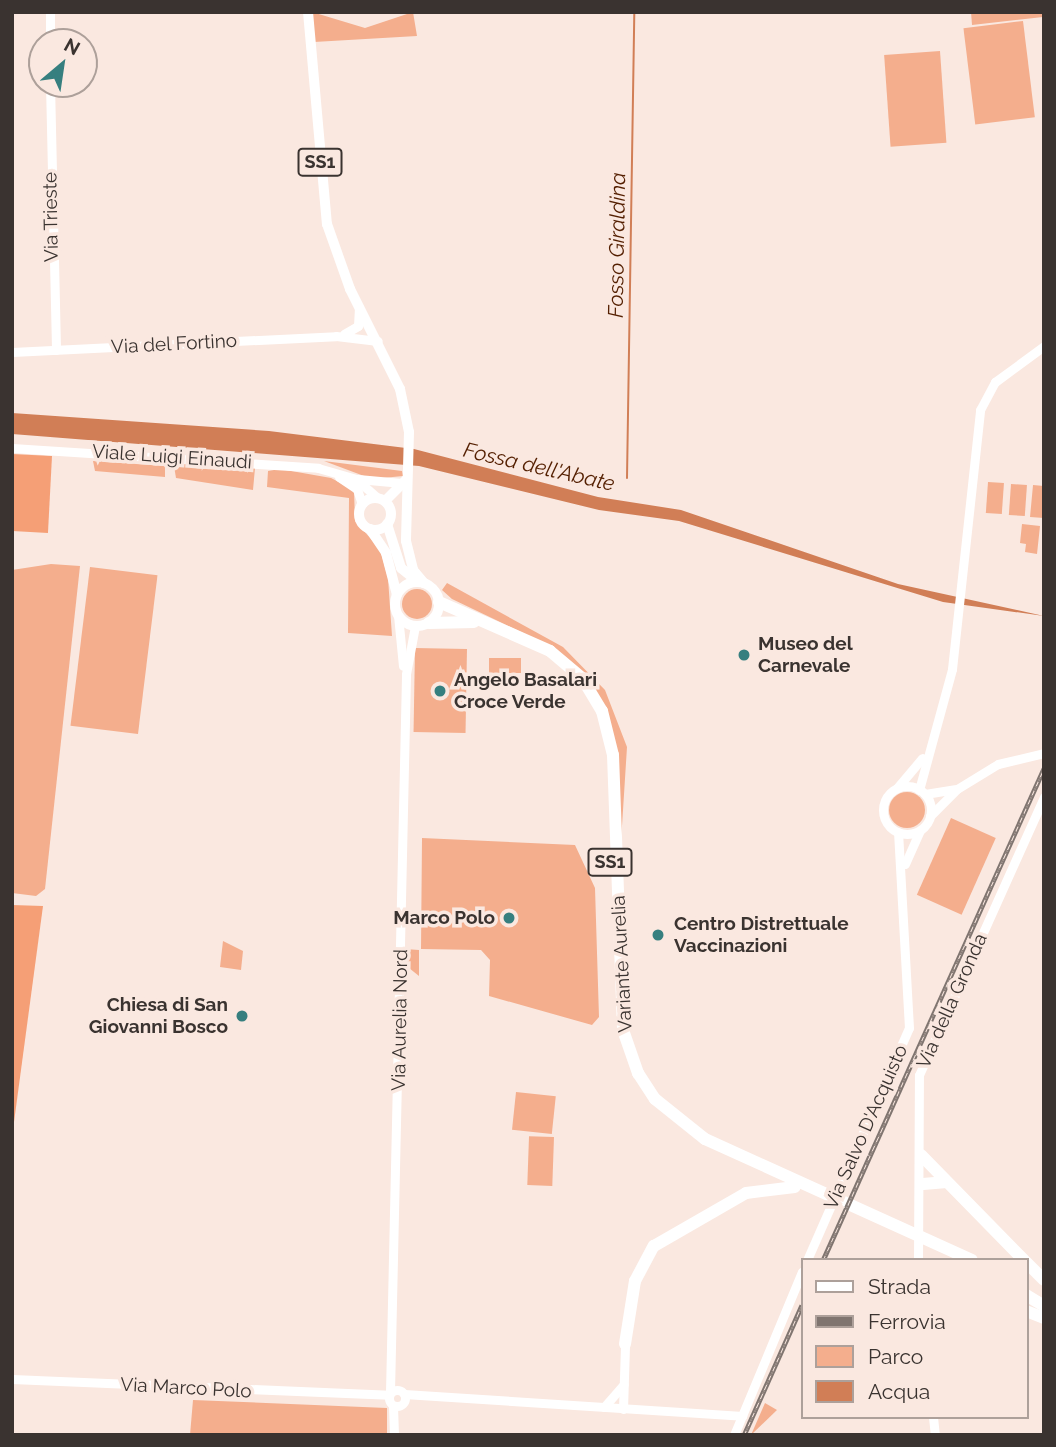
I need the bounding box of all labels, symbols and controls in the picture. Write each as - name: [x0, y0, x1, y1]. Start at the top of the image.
- north arrow: [28, 28, 98, 98]
- text: N: [61, 33, 84, 60]
- road number: SS1: [297, 148, 343, 176]
- street label: Via Trieste: [39, 171, 63, 263]
- water label: Fosso Giraldina: [603, 172, 631, 318]
- street label: Via del Fortino: [110, 329, 238, 359]
- water label: Fossa dell'Abate: [461, 437, 617, 497]
- street label: Viale Luigi Einaudi: [91, 440, 253, 474]
- place label: Museo del Carnevale: [758, 633, 853, 677]
- marker: Museo del Carnevale: [736, 647, 752, 663]
- place label: Angelo Basalari Croce Verde: [454, 669, 597, 713]
- marker: Angelo Basalari Croce Verde: [432, 683, 448, 699]
- road number: SS1: [587, 848, 633, 876]
- street label: Variante Aurelia: [607, 895, 637, 1033]
- place label: Marco Polo: [393, 907, 495, 929]
- marker: Marco Polo: [501, 910, 517, 926]
- place label: Centro Distrettuale Vaccinazioni: [674, 913, 849, 957]
- marker: Centro Distrettuale Vaccinazioni: [648, 925, 668, 945]
- street label: Via della Gronda: [912, 930, 992, 1072]
- street label: Via Aurelia Nord: [387, 949, 413, 1091]
- place label: Chiesa di San Giovanni Bosco: [89, 994, 228, 1038]
- marker: Chiesa di San Giovanni Bosco: [234, 1008, 250, 1024]
- street label: Via Salvo D'Acquisto: [819, 1041, 913, 1213]
- legend: [800, 1258, 1028, 1419]
- text: Strada: [868, 1274, 931, 1299]
- text: Ferrovia: [868, 1309, 946, 1334]
- text: Parco: [868, 1344, 923, 1369]
- street label: Via Marco Polo: [120, 1373, 252, 1403]
- text: Acqua: [868, 1379, 930, 1404]

